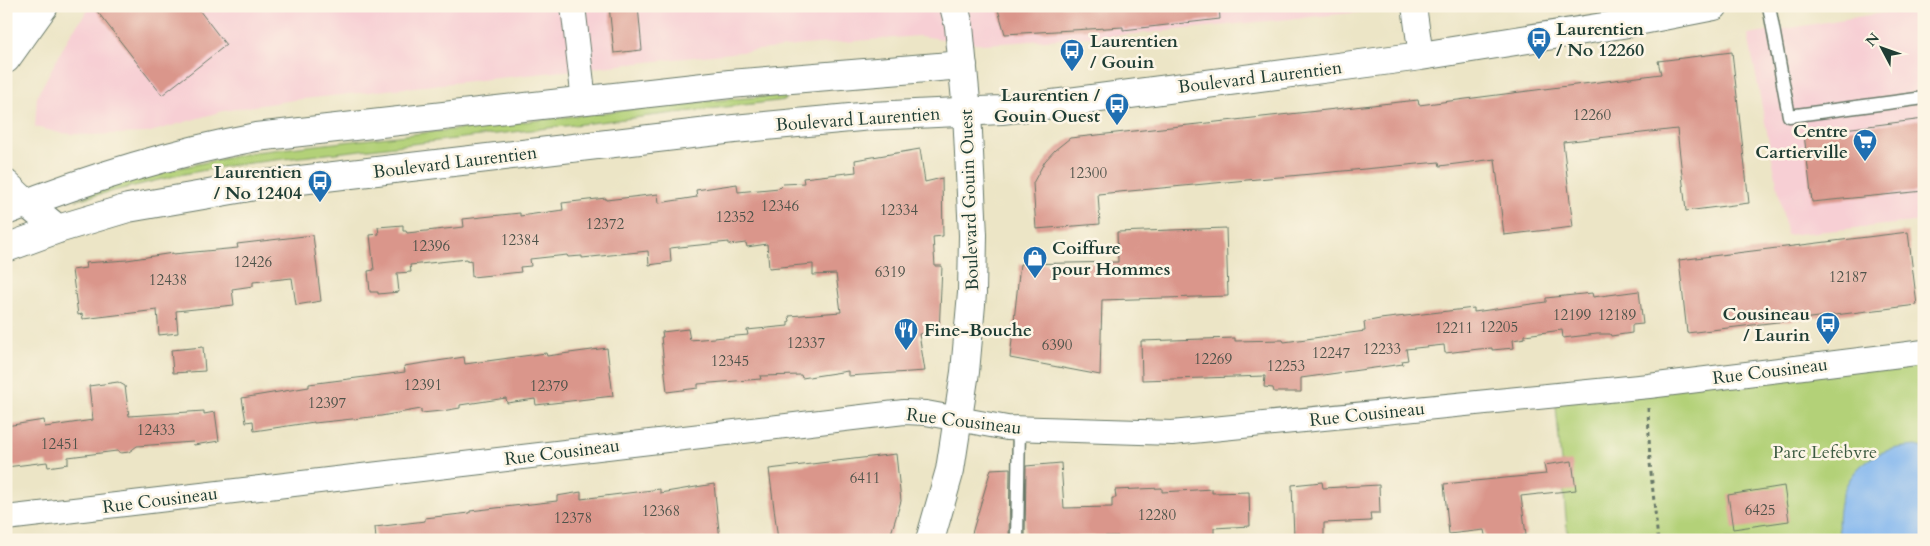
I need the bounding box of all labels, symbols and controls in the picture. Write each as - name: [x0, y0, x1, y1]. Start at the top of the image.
- place label: Laurentien / No 12260: [1556, 17, 1645, 63]
- north arrow: [1858, 22, 1908, 72]
- bus stop icon: Laurentien / No 12260: [1526, 26, 1552, 60]
- place label: Laurentien / Gouin: [1090, 29, 1179, 75]
- text: N: [1861, 29, 1884, 51]
- bus stop icon: Laurentien / Gouin: [1059, 38, 1085, 72]
- street label: Boulevard Laurentien: [1177, 55, 1344, 100]
- place label: Laurentien / Gouin Ouest: [994, 83, 1101, 129]
- bus stop icon: Laurentien / Gouin Ouest: [1104, 92, 1130, 126]
- street label: Boulevard Laurentien: [775, 101, 942, 138]
- house number: 12260: [1573, 105, 1612, 125]
- street label: Boulevard Gouin Ouest: [954, 108, 985, 291]
- place label: Centre Cartierville: [1755, 119, 1848, 165]
- supermarket icon: Centre Cartierville: [1852, 128, 1878, 162]
- street label: Boulevard Laurentien: [372, 140, 539, 185]
- place label: Laurentien / No 12404: [214, 160, 302, 206]
- house number: 12300: [1069, 163, 1108, 183]
- bus stop icon: Laurentien / No 12404: [307, 169, 333, 203]
- house number: 12346: [761, 196, 800, 216]
- house number: 12334: [880, 200, 919, 220]
- house number: 12352: [716, 207, 755, 227]
- house number: 12372: [586, 214, 625, 234]
- house number: 12384: [501, 230, 540, 250]
- house number: 12396: [412, 236, 451, 256]
- place label: Coiffure pour Hommes: [1052, 236, 1170, 282]
- shop icon: Coiffure pour Hommes: [1022, 245, 1048, 279]
- house number: 12426: [234, 252, 273, 272]
- house number: 6319: [875, 262, 906, 282]
- house number: 12187: [1829, 267, 1868, 287]
- house number: 12438: [149, 270, 187, 290]
- place label: Cousineau / Laurin: [1723, 302, 1810, 348]
- house number: 12199: [1553, 305, 1592, 325]
- house number: 12189: [1598, 305, 1637, 325]
- bus stop icon: Cousineau / Laurin: [1815, 311, 1841, 345]
- restaurant icon: Fine-Bouche: [893, 317, 919, 351]
- house number: 12205: [1480, 317, 1518, 337]
- place label: Fine-Bouche: [924, 318, 1032, 343]
- house number: 12211: [1435, 318, 1473, 338]
- house number: 12337: [787, 333, 826, 353]
- house number: 6390: [1042, 335, 1073, 355]
- house number: 12233: [1363, 339, 1401, 359]
- house number: 12247: [1312, 343, 1351, 363]
- house number: 12269: [1194, 349, 1233, 369]
- house number: 12345: [711, 351, 749, 371]
- street label: Rue Cousineau: [1711, 352, 1829, 391]
- house number: 12253: [1267, 356, 1305, 376]
- house number: 12391: [404, 375, 442, 395]
- house number: 12379: [530, 376, 569, 396]
- house number: 12397: [308, 393, 347, 413]
- street label: Rue Cousineau: [1308, 396, 1426, 433]
- street label: Rue Cousineau: [905, 402, 1023, 441]
- house number: 12433: [137, 420, 175, 440]
- street label: Rue Cousineau: [503, 433, 621, 472]
- house number: 12451: [41, 434, 79, 454]
- park label: Parc Lefebvre: [1773, 440, 1877, 465]
- house number: 6411: [850, 468, 880, 488]
- street label: Rue Cousineau: [101, 481, 219, 520]
- house number: 6425: [1745, 500, 1775, 520]
- house number: 12368: [642, 501, 680, 521]
- house number: 12280: [1138, 505, 1177, 525]
- house number: 12378: [554, 508, 592, 528]

